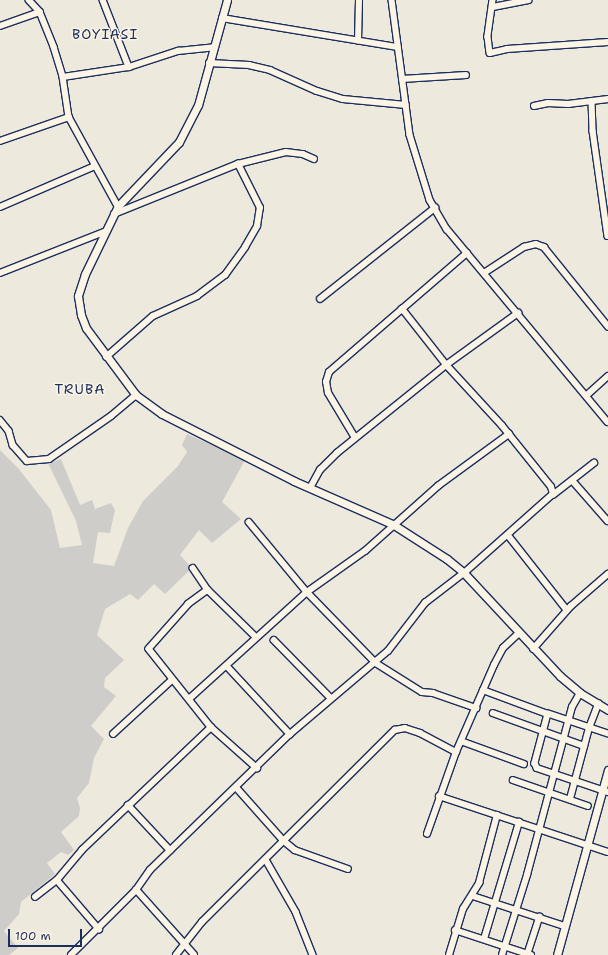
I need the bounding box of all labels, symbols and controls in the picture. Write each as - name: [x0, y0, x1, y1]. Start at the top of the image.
- district label: BOYIASI: [72, 26, 138, 42]
- district label: TRUBA: [55, 381, 105, 397]
- scale bar: [10, 921, 84, 947]
- text: 100 m: [15, 928, 51, 944]

